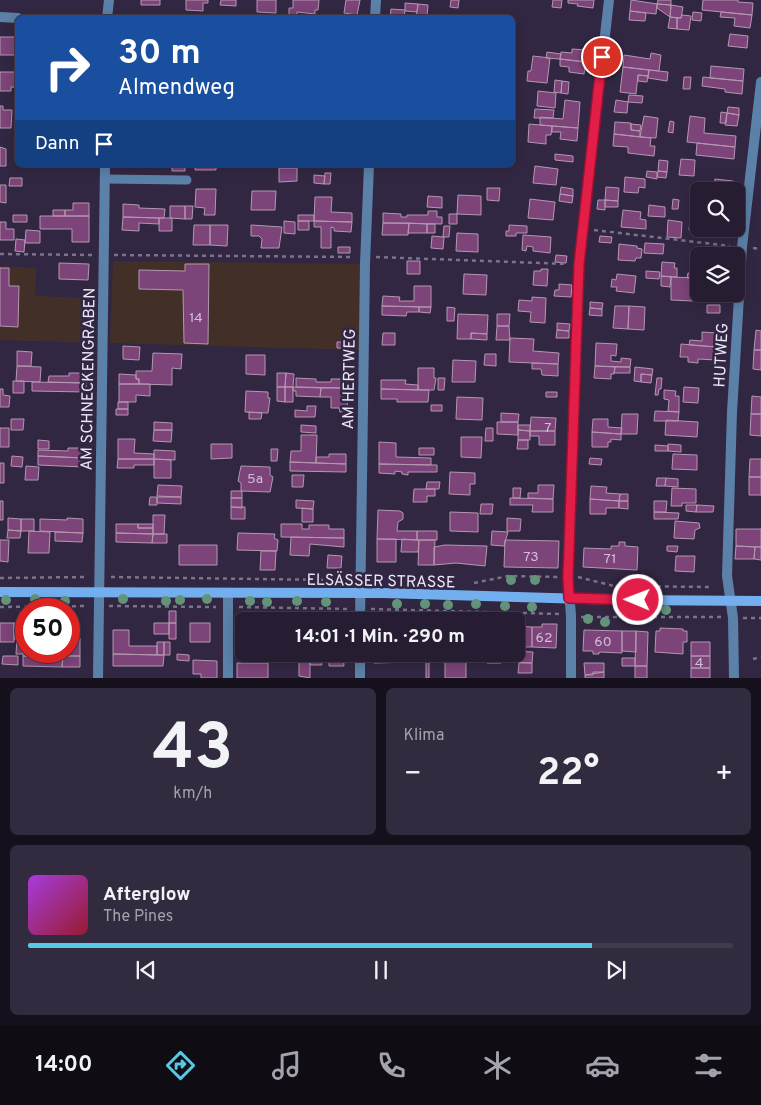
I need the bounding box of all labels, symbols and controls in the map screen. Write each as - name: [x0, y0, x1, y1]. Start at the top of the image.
- text: 30 m: [118, 32, 201, 76]
- icon: right: [35, 35, 100, 100]
- pin: [581, 36, 623, 78]
- icon: arrive: [588, 43, 616, 71]
- text: Almendweg: [118, 75, 235, 102]
- icon: arrive: [90, 130, 118, 158]
- text: Dann: [35, 132, 80, 156]
- map controls: [690, 182, 745, 302]
- button: search: [690, 182, 745, 237]
- button: layers: [690, 247, 745, 302]
- street label: AM SCHNECKENGRABEN: [77, 287, 101, 471]
- house number: 14: [189, 310, 203, 327]
- street label: HUTWEG: [710, 322, 734, 388]
- street label: AM HERTWEG: [339, 328, 361, 430]
- house number: 7: [544, 420, 552, 437]
- house number: 5a: [247, 471, 263, 488]
- house number: 73: [523, 549, 539, 566]
- house number: 71: [604, 551, 616, 568]
- street label: ELSÄSSER STRASSE: [306, 570, 456, 593]
- position arrow: [611, 573, 663, 625]
- speed limit sign: 50: [15, 598, 80, 663]
- text: 14:01 · 1 Min. · 290 m: [295, 625, 465, 649]
- house number: 62: [536, 630, 552, 647]
- house number: 60: [594, 634, 612, 651]
- house number: 4: [695, 655, 703, 672]
- text: 43: [152, 710, 233, 792]
- text: Klima: [404, 726, 444, 746]
- text: 22°: [537, 750, 599, 799]
- text: −: [404, 757, 422, 793]
- text: +: [715, 757, 733, 793]
- text: km/h: [173, 784, 212, 804]
- text: Afterglow: [103, 883, 191, 907]
- text: The Pines: [103, 907, 173, 927]
- icon: previous: [132, 956, 160, 984]
- icon: pause: [367, 956, 395, 984]
- icon: next: [602, 956, 630, 984]
- icon: directions: [163, 1048, 198, 1083]
- icon: music: [269, 1048, 304, 1083]
- icon: phone: [374, 1048, 409, 1083]
- icon: climate: [480, 1048, 515, 1083]
- icon: car: [585, 1048, 620, 1083]
- icon: filters: [691, 1048, 726, 1083]
- text: 14:00: [35, 1052, 93, 1079]

